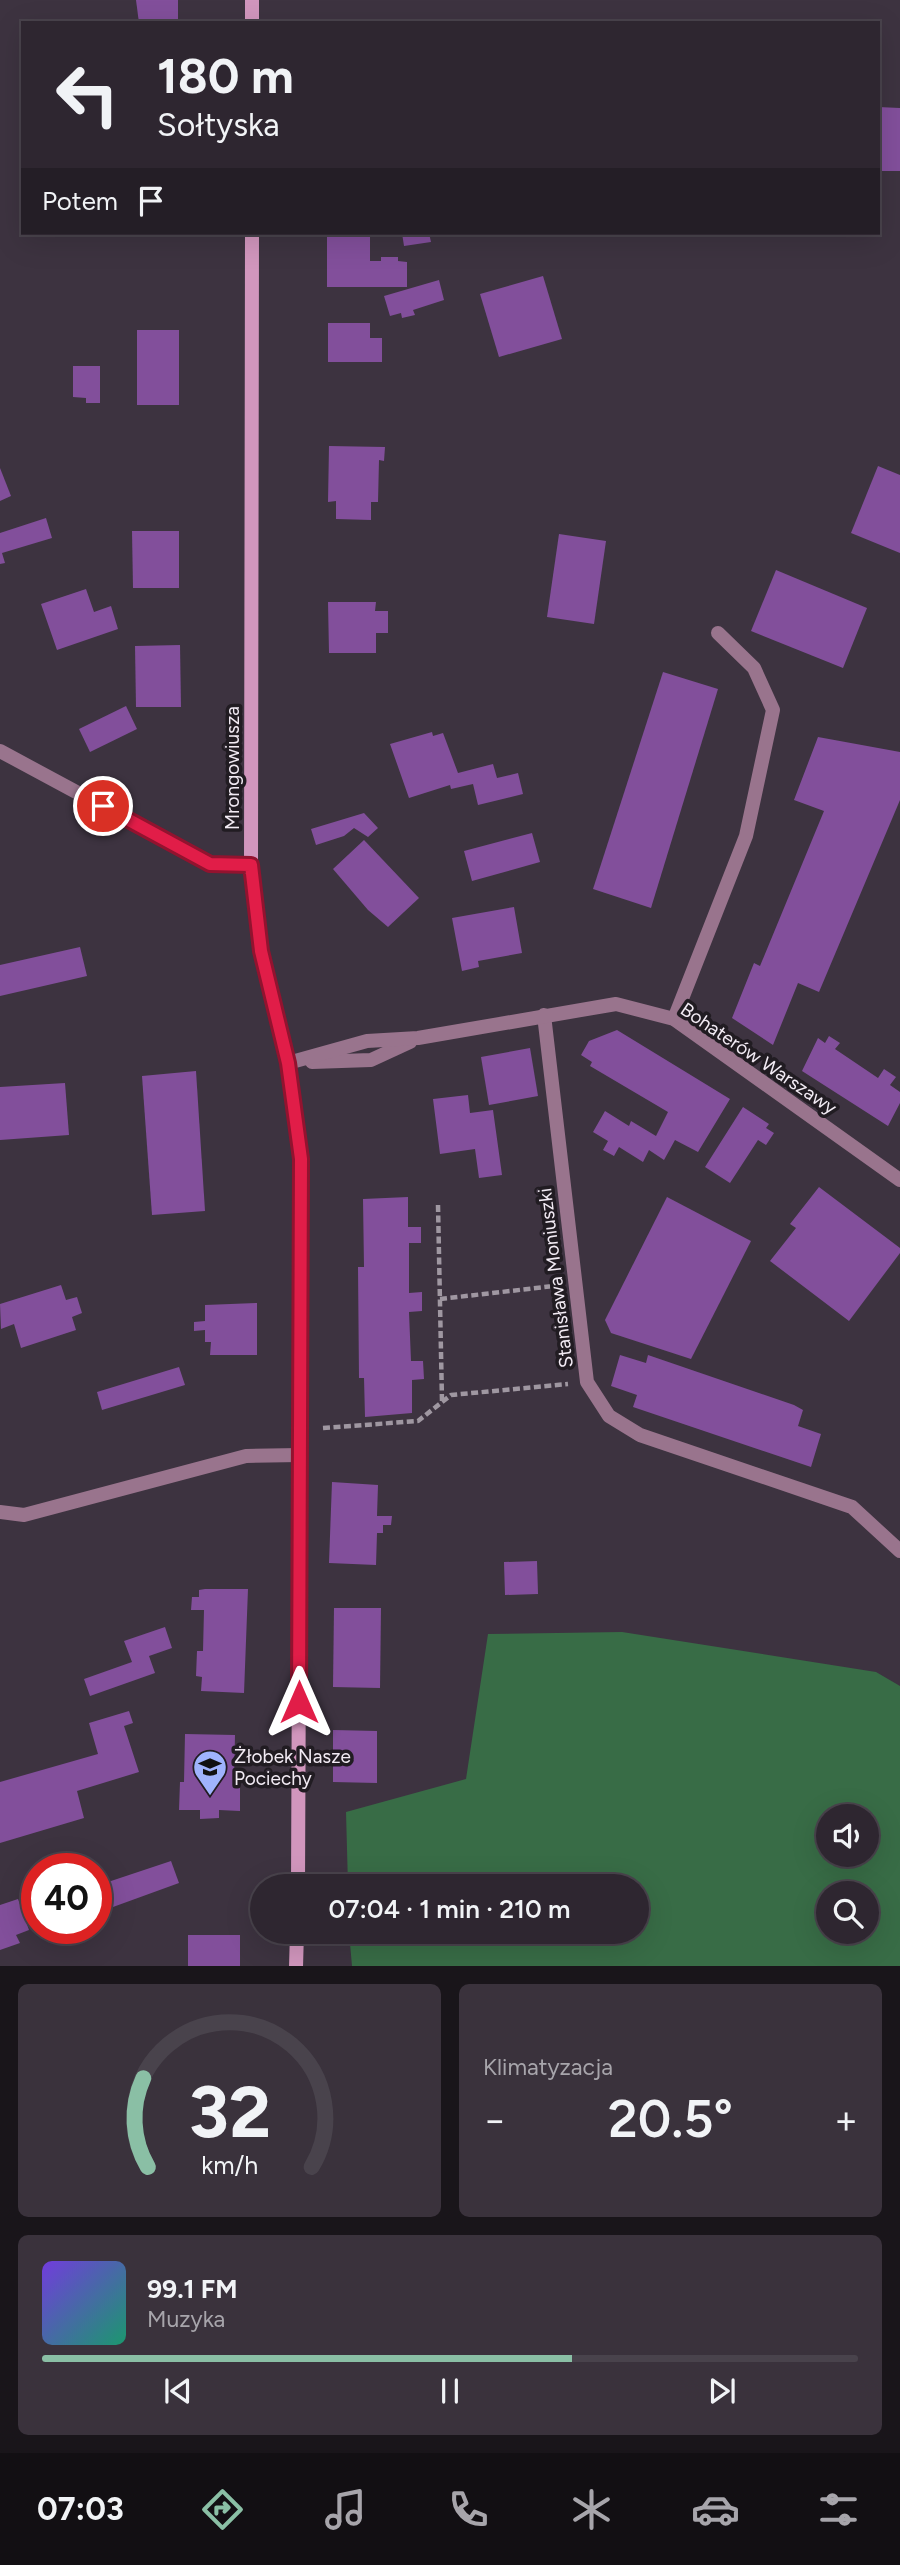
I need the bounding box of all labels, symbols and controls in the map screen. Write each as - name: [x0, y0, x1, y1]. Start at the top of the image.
- text: 180 m: [157, 46, 294, 105]
- icon: left: [42, 49, 133, 140]
- text: Sołtyska: [157, 106, 280, 144]
- icon: arrive: [132, 182, 170, 220]
- text: Potem: [42, 185, 118, 217]
- street label: Mrongowiusza: [221, 706, 244, 830]
- pin: [73, 776, 133, 836]
- icon: arrive: [84, 787, 122, 825]
- street label: Bohaterów Warszawy: [676, 998, 841, 1119]
- street label: Stanisława Moniuszki: [533, 1187, 578, 1369]
- position arrow: [262, 1665, 336, 1739]
- place label: Żłobek Nasze Pociechy: [234, 1745, 351, 1790]
- school or university icon: Żłobek Nasze Pociechy: [191, 1748, 229, 1797]
- map controls: [816, 1804, 879, 1944]
- button: sound: [816, 1804, 879, 1867]
- speed limit sign: 40: [21, 1853, 112, 1944]
- button: search: [816, 1881, 879, 1944]
- text: 07:04 · 1 min · 210 m: [329, 1893, 570, 1925]
- text: Klimatyzacja: [483, 2053, 613, 2081]
- text: 32: [188, 2068, 271, 2155]
- text: 20.5°: [608, 2088, 733, 2150]
- text: −: [483, 2097, 507, 2143]
- text: +: [834, 2097, 858, 2143]
- text: km/h: [201, 2149, 258, 2179]
- text: 99.1 FM: [147, 2273, 237, 2305]
- text: Muzyka: [147, 2305, 225, 2333]
- icon: previous: [159, 2372, 197, 2410]
- icon: pause: [431, 2372, 469, 2410]
- icon: next: [703, 2372, 741, 2410]
- icon: directions: [198, 2485, 247, 2534]
- icon: music: [321, 2485, 370, 2534]
- icon: phone: [444, 2485, 493, 2534]
- icon: climate: [567, 2485, 616, 2534]
- icon: car: [691, 2485, 740, 2534]
- icon: filters: [814, 2485, 863, 2534]
- text: 07:03: [37, 2490, 124, 2528]

